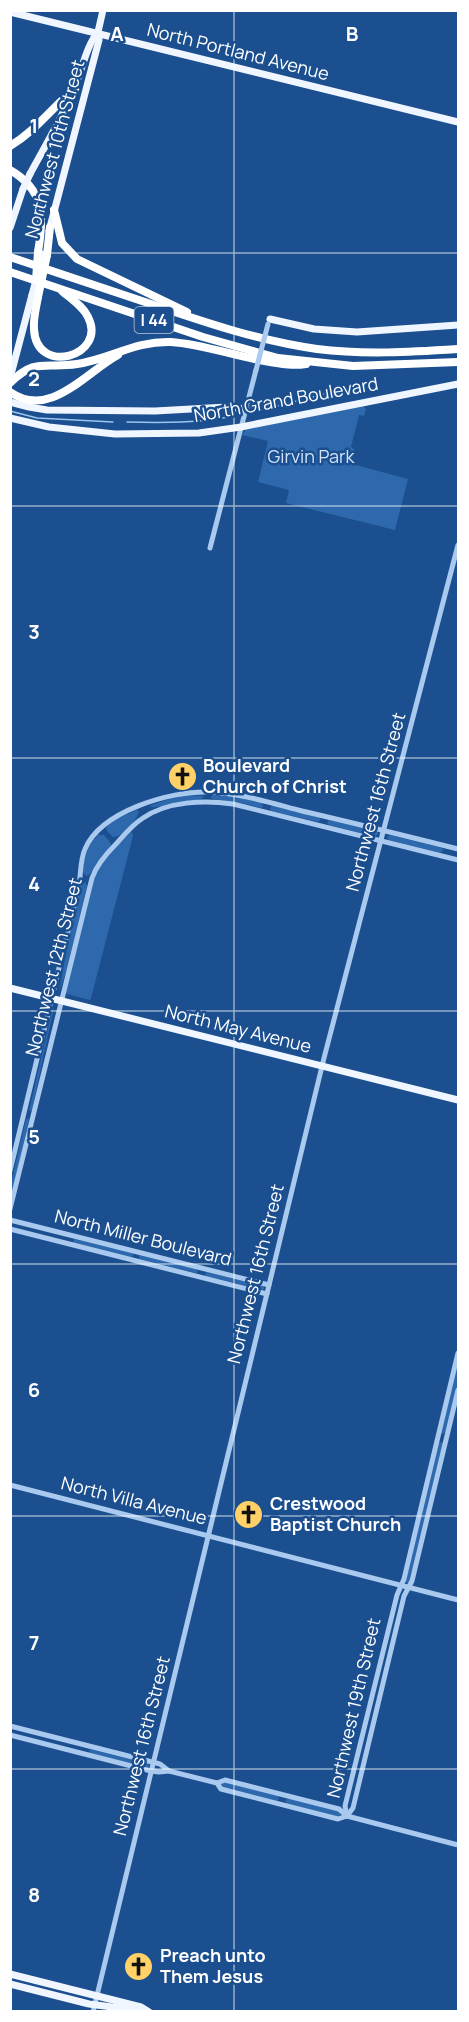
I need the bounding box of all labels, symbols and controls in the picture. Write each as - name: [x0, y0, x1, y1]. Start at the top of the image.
- street label: North Portland Avenue: [145, 17, 332, 85]
- text: A: [110, 20, 124, 47]
- text: B: [346, 20, 359, 47]
- street label: Northwest 10th Street: [21, 57, 89, 241]
- road number: I 44: [134, 307, 174, 333]
- text: 2: [28, 365, 40, 392]
- street label: North Grand Boulevard: [192, 371, 380, 427]
- park label: Girvin Park: [268, 444, 356, 468]
- text: 3: [28, 618, 40, 645]
- street label: Northwest 16th Street: [340, 710, 410, 894]
- place label: Boulevard Church of Christ: [203, 753, 347, 798]
- church icon: Boulevard Church of Christ: [166, 760, 198, 792]
- text: 4: [28, 870, 40, 897]
- street label: Northwest 12th Street: [19, 875, 87, 1059]
- street label: North May Avenue: [162, 998, 314, 1058]
- text: 5: [28, 1123, 40, 1150]
- street label: Northwest 16th Street: [221, 1182, 289, 1366]
- street label: North Miller Boulevard: [52, 1203, 234, 1271]
- text: 6: [28, 1376, 40, 1403]
- street label: North Villa Avenue: [59, 1470, 210, 1530]
- place label: Crestwood Baptist Church: [270, 1491, 401, 1536]
- church icon: Crestwood Baptist Church: [233, 1498, 265, 1530]
- street label: Northwest 19th Street: [321, 1615, 385, 1800]
- text: 7: [29, 1629, 39, 1656]
- street label: Northwest 16th Street: [107, 1654, 175, 1838]
- text: 8: [28, 1881, 40, 1908]
- place label: Preach unto Them Jesus: [160, 1943, 266, 1988]
- church icon: Preach unto Them Jesus: [123, 1950, 155, 1982]

